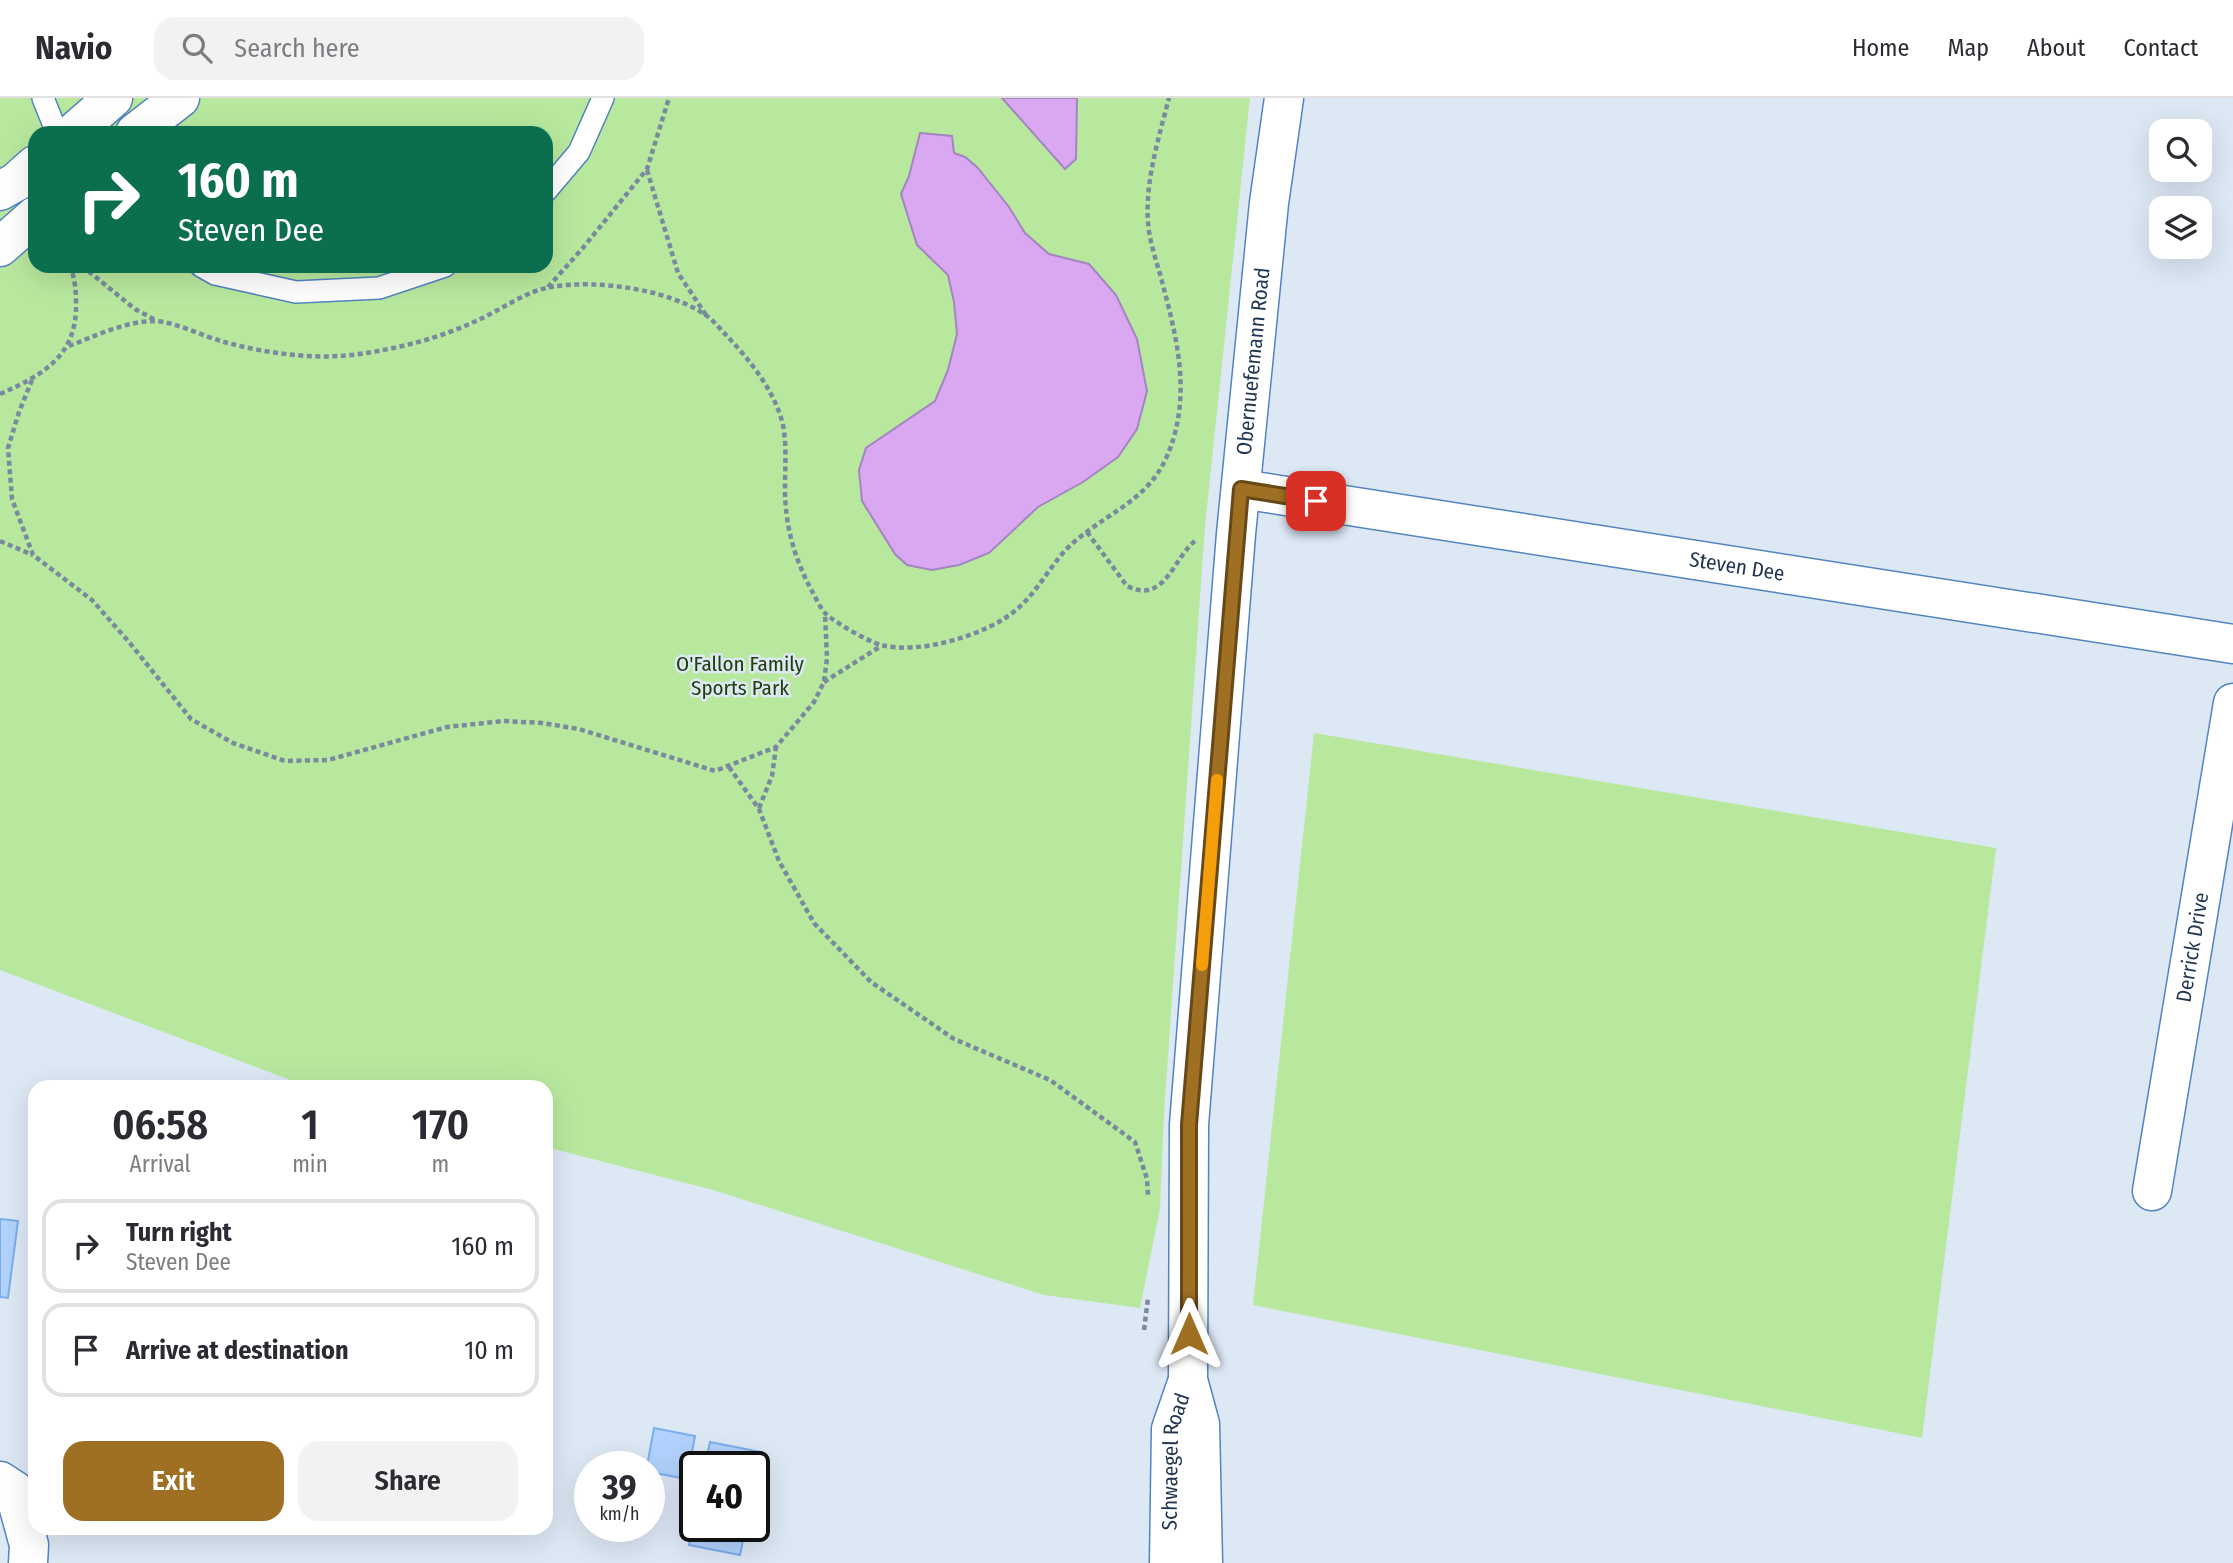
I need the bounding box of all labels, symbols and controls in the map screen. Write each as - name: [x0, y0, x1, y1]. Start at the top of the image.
- search box: [154, 17, 644, 80]
- text: Navio: [35, 28, 112, 68]
- icon: search: [178, 29, 216, 67]
- text: Search here: [234, 33, 360, 64]
- text: Home: [1852, 34, 1909, 62]
- text: Map: [1947, 34, 1989, 62]
- text: About: [2027, 34, 2085, 62]
- text: Contact: [2123, 34, 2198, 62]
- map controls: [2149, 119, 2212, 259]
- button: search: [2149, 119, 2212, 182]
- text: 160 m: [178, 151, 299, 210]
- icon: right: [63, 154, 154, 245]
- button: layers: [2149, 196, 2212, 259]
- text: Steven Dee: [178, 211, 324, 249]
- street label: Obernuefemann Road: [1231, 266, 1275, 456]
- pin: [1286, 471, 1346, 531]
- icon: arrive: [1297, 482, 1335, 520]
- street label: Steven Dee: [1688, 546, 1786, 587]
- park label: O'Fallon Family Sports Park: [676, 651, 805, 701]
- street label: Derrick Drive: [2171, 891, 2214, 1004]
- text: 06:58: [112, 1100, 208, 1150]
- text: 1: [301, 1100, 319, 1150]
- text: 170: [412, 1100, 469, 1150]
- text: Arrival: [130, 1150, 191, 1178]
- text: min: [292, 1150, 328, 1178]
- text: m: [432, 1150, 449, 1178]
- text: Turn right: [126, 1217, 232, 1248]
- icon: right: [67, 1227, 105, 1265]
- text: 160 m: [451, 1231, 514, 1262]
- text: Steven Dee: [126, 1248, 231, 1276]
- position arrow: [1152, 1297, 1226, 1371]
- icon: arrive: [67, 1331, 105, 1369]
- text: Arrive at destination: [126, 1335, 349, 1366]
- text: 10 m: [464, 1335, 514, 1366]
- street label: Schwaegel Road: [1156, 1390, 1196, 1531]
- button: Exit: [63, 1441, 284, 1521]
- button: Share: [298, 1441, 518, 1521]
- speed limit sign: 40: [679, 1451, 770, 1542]
- text: 39: [602, 1466, 637, 1508]
- text: km/h: [599, 1503, 640, 1525]

